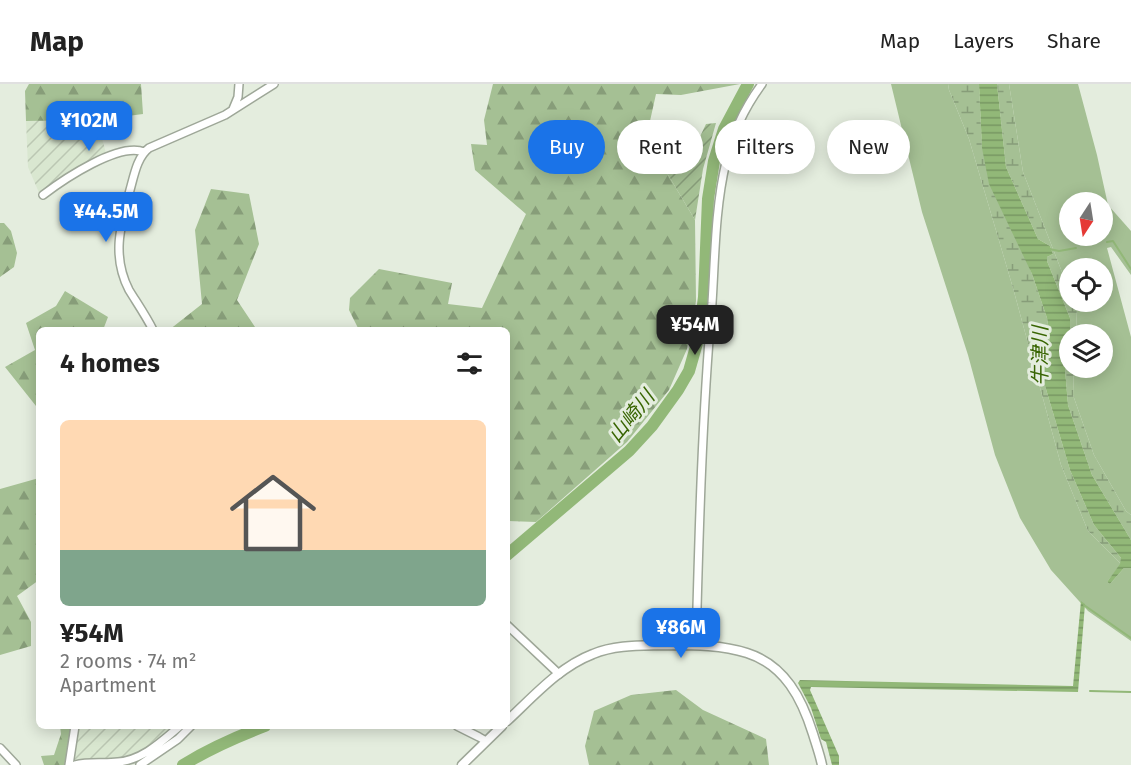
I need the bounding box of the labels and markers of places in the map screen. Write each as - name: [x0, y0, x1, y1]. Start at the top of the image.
- pin: ¥102M: [47, 101, 131, 152]
- pin: ¥44.5M: [57, 192, 155, 243]
- pin: ¥54M: [659, 305, 731, 356]
- pin: ¥86M: [645, 608, 717, 659]

